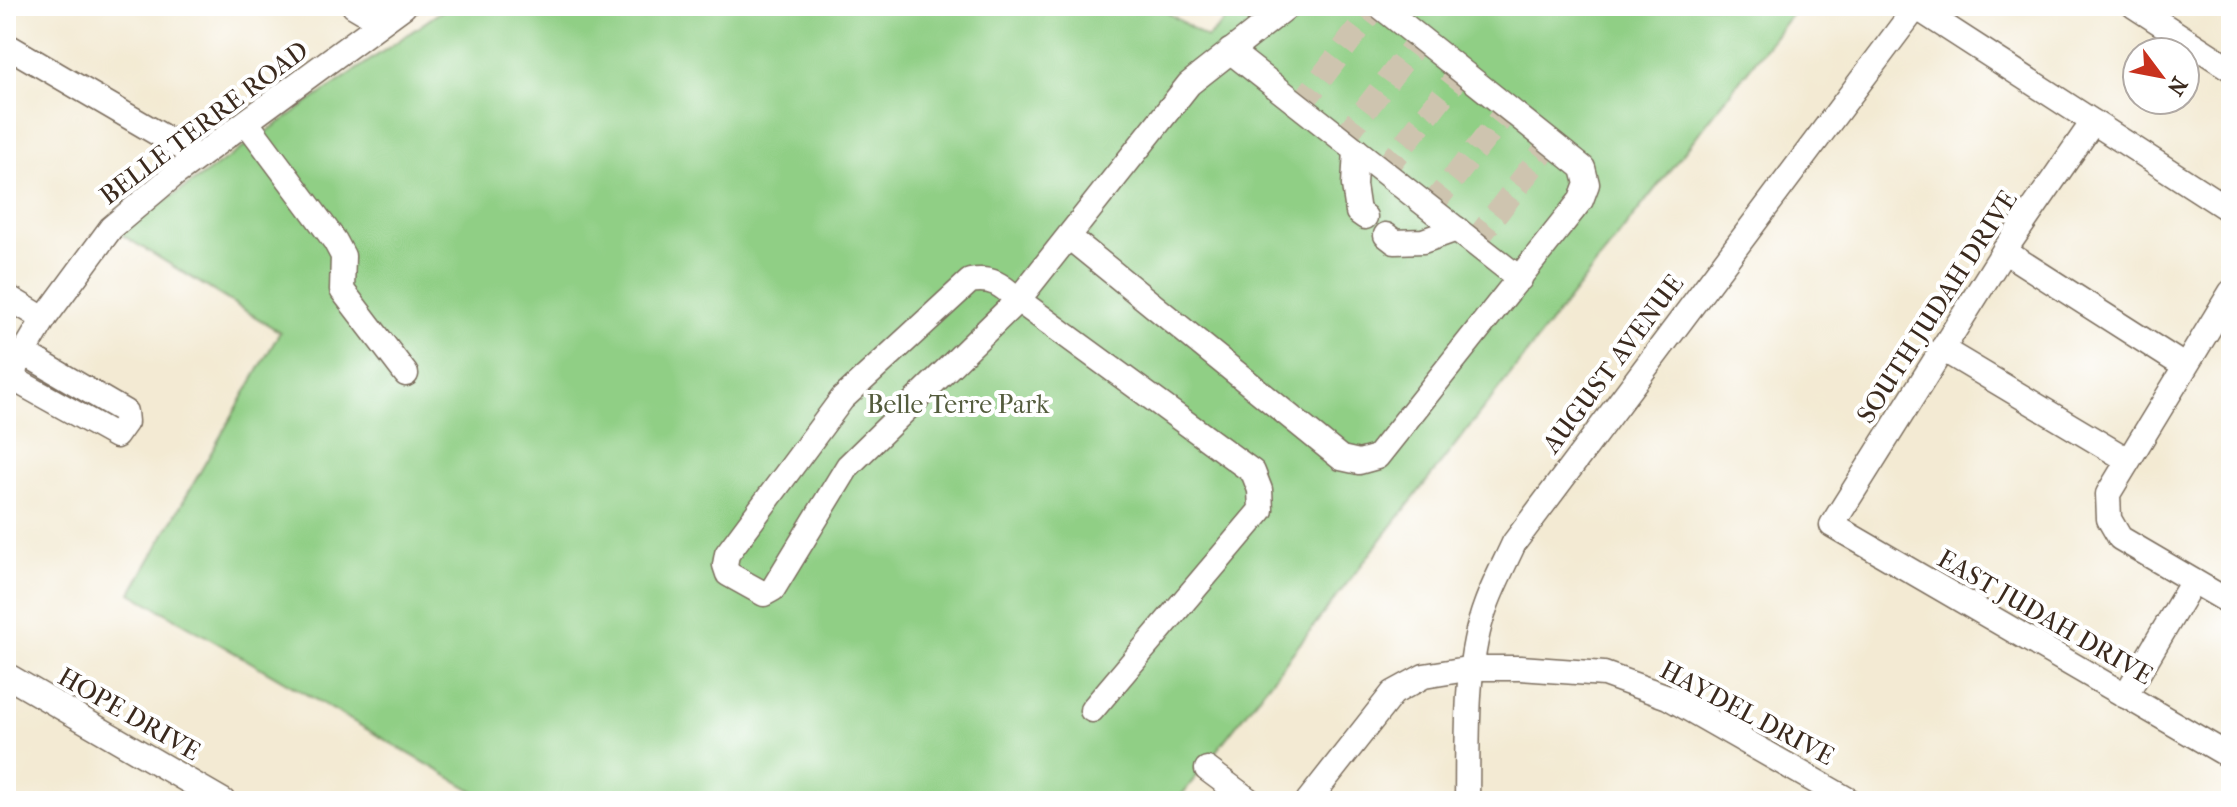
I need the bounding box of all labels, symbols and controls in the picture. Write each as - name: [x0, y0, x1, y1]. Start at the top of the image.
- street label: BELLE TERRE ROAD: [94, 35, 314, 211]
- north arrow: [2121, 36, 2201, 116]
- text: N: [2162, 72, 2193, 100]
- street label: SOUTH JUDAH DRIVE: [1850, 185, 2024, 429]
- street label: AUGUST AVENUE: [1535, 269, 1690, 460]
- park label: Belle Terre Park: [867, 389, 1050, 420]
- street label: EAST JUDAH DRIVE: [1932, 543, 2158, 691]
- street label: HAYDEL DRIVE: [1655, 654, 1839, 772]
- street label: HOPE DRIVE: [52, 661, 206, 767]

